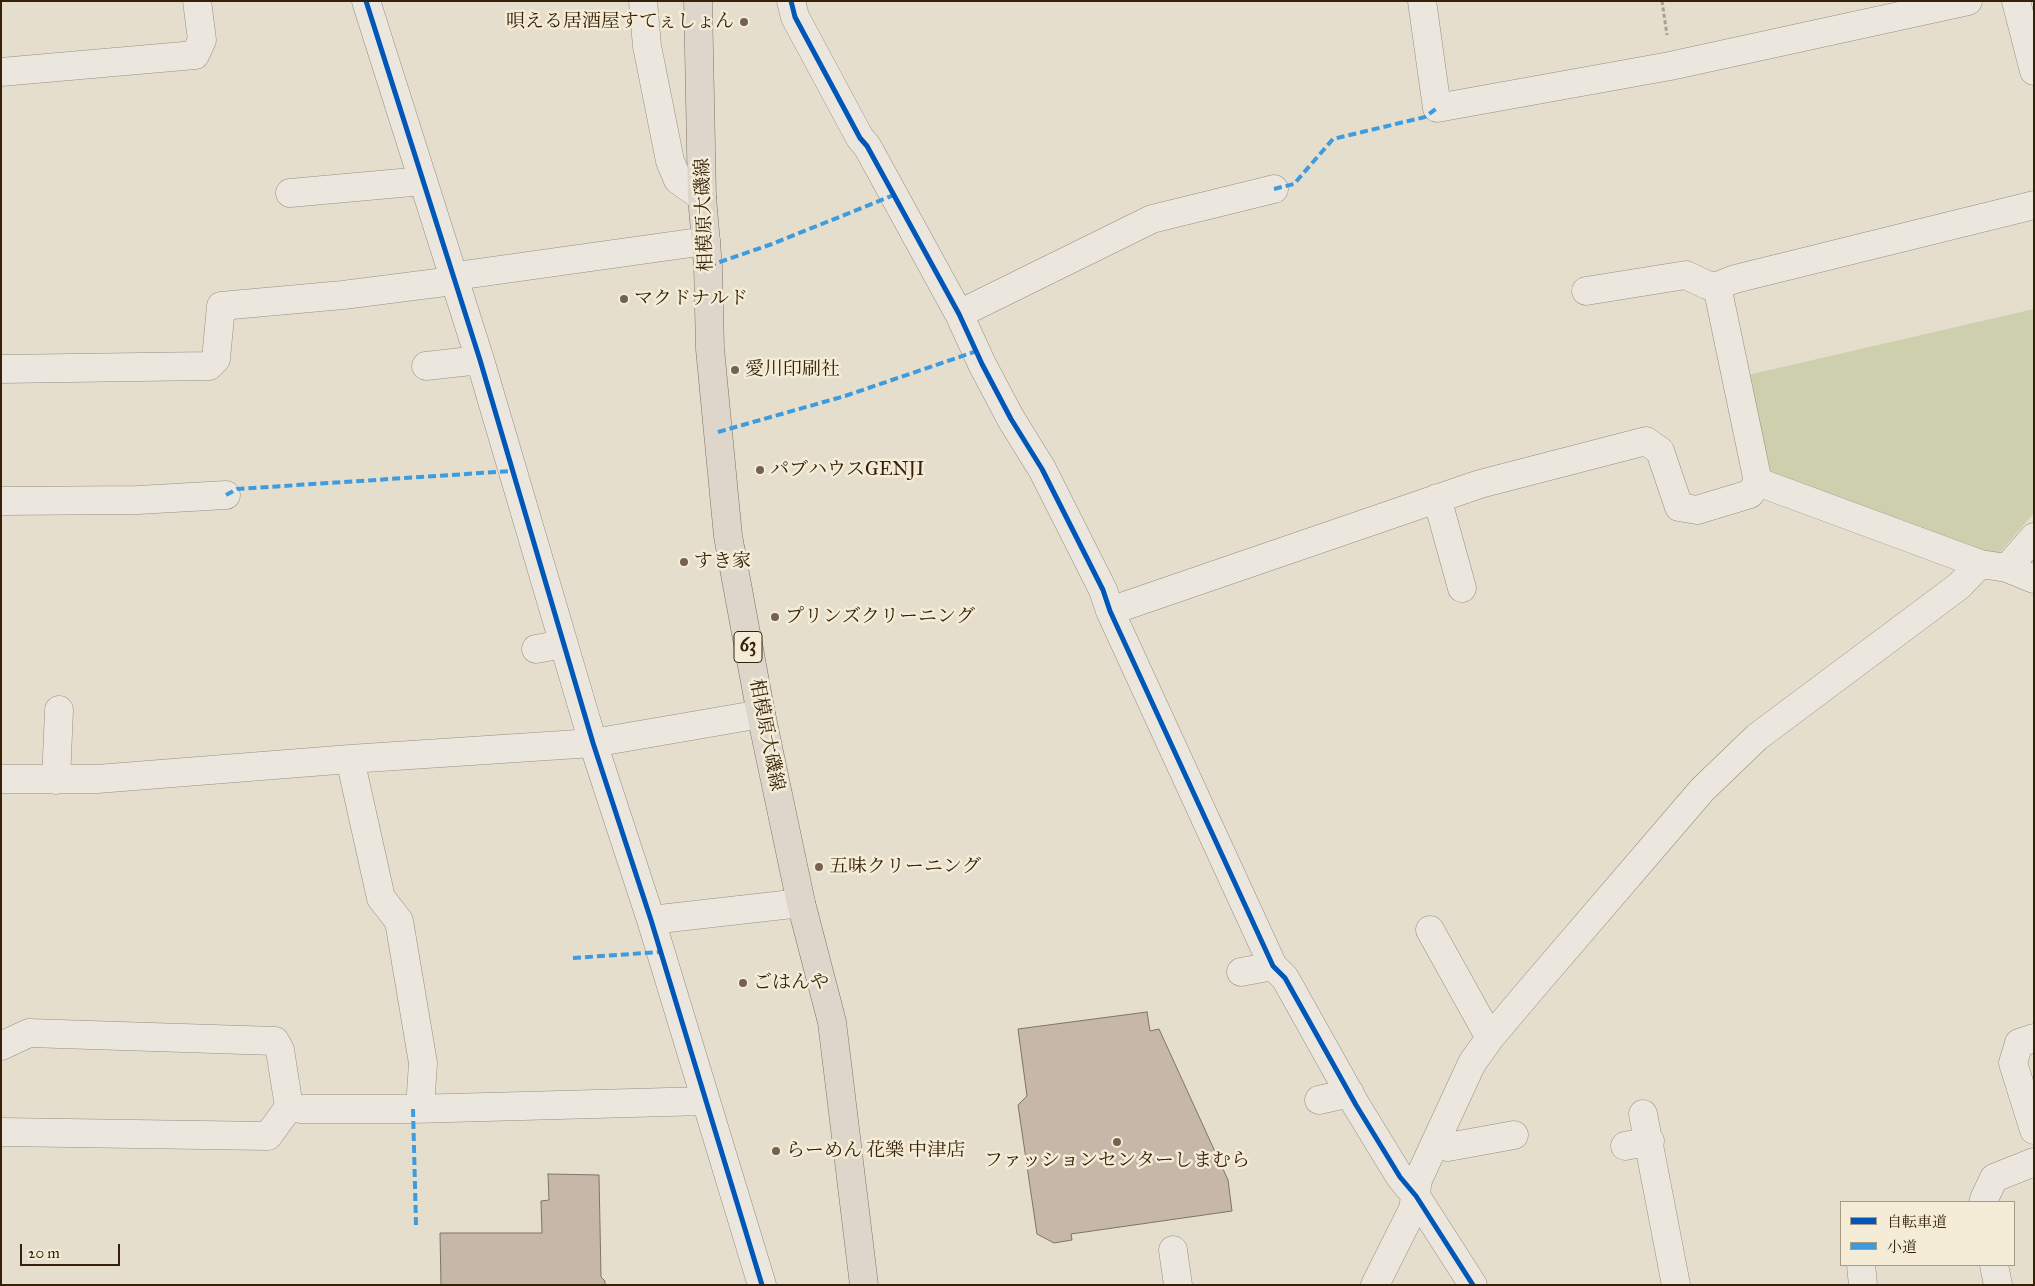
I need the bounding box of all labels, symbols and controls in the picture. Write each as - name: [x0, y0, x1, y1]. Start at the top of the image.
- place label: 唄える居酒屋すてぇしょん: [506, 11, 734, 33]
- marker: 唄える居酒屋すてぇしょん: [738, 16, 750, 28]
- street label: 相模原大磯線: [692, 158, 718, 272]
- place label: マクドナルド: [634, 288, 748, 310]
- marker: マクドナルド: [618, 293, 630, 305]
- place label: 愛川印刷社: [745, 359, 840, 381]
- marker: 愛川印刷社: [729, 364, 741, 376]
- place label: パブハウスGENJI: [770, 459, 924, 481]
- marker: パブハウスGENJI: [754, 464, 766, 476]
- place label: すき家: [694, 551, 751, 573]
- marker: すき家: [678, 556, 690, 568]
- place label: プリンズクリーニング: [785, 606, 975, 628]
- marker: プリンズクリーニング: [769, 611, 781, 623]
- road number: 63: [734, 632, 762, 662]
- street label: 相模原大磯線: [744, 677, 788, 793]
- place label: 五味クリーニング: [829, 856, 981, 878]
- marker: 五味クリーニング: [813, 861, 825, 873]
- place label: ごはんや: [753, 972, 829, 994]
- marker: ごはんや: [737, 977, 749, 989]
- marker: ファッションセンターしまむら: [1111, 1136, 1123, 1148]
- place label: らーめん 花樂 中津店: [786, 1140, 965, 1162]
- marker: らーめん 花樂 中津店: [770, 1145, 782, 1157]
- place label: ファッションセンターしまむら: [984, 1150, 1250, 1172]
- legend: [1840, 1201, 2015, 1266]
- text: 自転車道: [1887, 1213, 1947, 1231]
- scale bar: [22, 1234, 122, 1266]
- text: 小道: [1887, 1238, 1917, 1256]
- text: 20 m: [28, 1244, 60, 1262]

